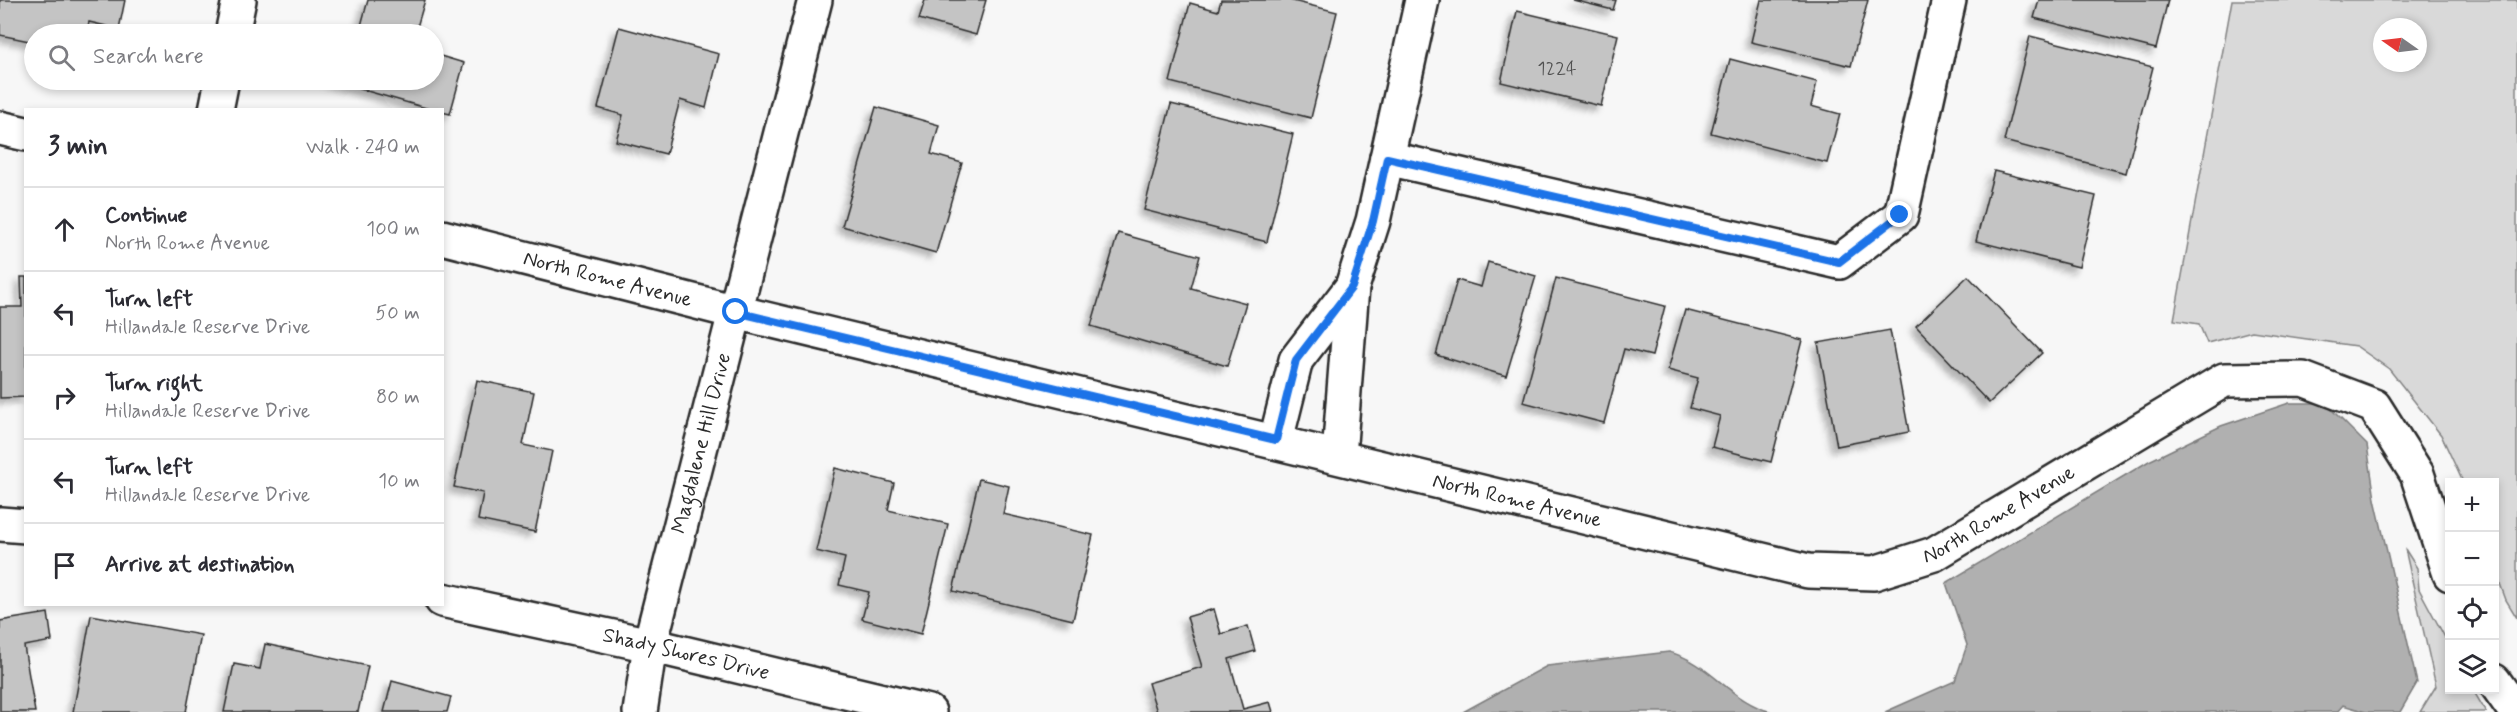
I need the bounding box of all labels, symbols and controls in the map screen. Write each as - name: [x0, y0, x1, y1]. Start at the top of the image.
- north arrow: [2373, 18, 2427, 72]
- search box: [24, 24, 444, 90]
- icon: search: [45, 41, 78, 74]
- text: Search here: [93, 43, 204, 71]
- house number: 1224: [1538, 57, 1576, 81]
- text: 3 min: [48, 130, 108, 164]
- text: Walk · 240 m: [306, 134, 420, 161]
- route end: [1886, 201, 1912, 227]
- text: Continue: [105, 202, 187, 230]
- icon: ahead: [48, 213, 81, 246]
- text: 100 m: [366, 216, 420, 243]
- text: North Rome Avenue: [105, 230, 270, 257]
- street label: North Rome Avenue: [520, 244, 695, 314]
- text: Turn left: [105, 286, 193, 314]
- icon: left: [48, 297, 81, 330]
- route start: [722, 298, 748, 324]
- text: 50 m: [375, 300, 420, 327]
- text: Hillandale Reserve Drive: [105, 314, 310, 341]
- street label: Magdalene Hill Drive: [665, 350, 738, 537]
- text: Turn right: [105, 370, 203, 398]
- icon: right: [48, 381, 81, 414]
- text: 80 m: [376, 384, 420, 411]
- text: Hillandale Reserve Drive: [105, 398, 310, 425]
- text: Turn left: [105, 454, 193, 482]
- street label: North Rome Avenue: [1919, 458, 2081, 571]
- icon: left: [48, 465, 81, 498]
- street label: North Rome Avenue: [1430, 467, 1605, 535]
- text: 10 m: [378, 468, 420, 495]
- map controls: [2445, 478, 2499, 694]
- button: +: [2445, 478, 2499, 532]
- text: Hillandale Reserve Drive: [105, 482, 310, 509]
- button: −: [2445, 532, 2499, 586]
- icon: arrive: [48, 549, 81, 582]
- text: Arrive at destination: [105, 551, 295, 579]
- button: locate: [2445, 586, 2499, 640]
- street label: Shady Shores Drive: [600, 621, 772, 687]
- button: layers: [2445, 640, 2499, 694]

